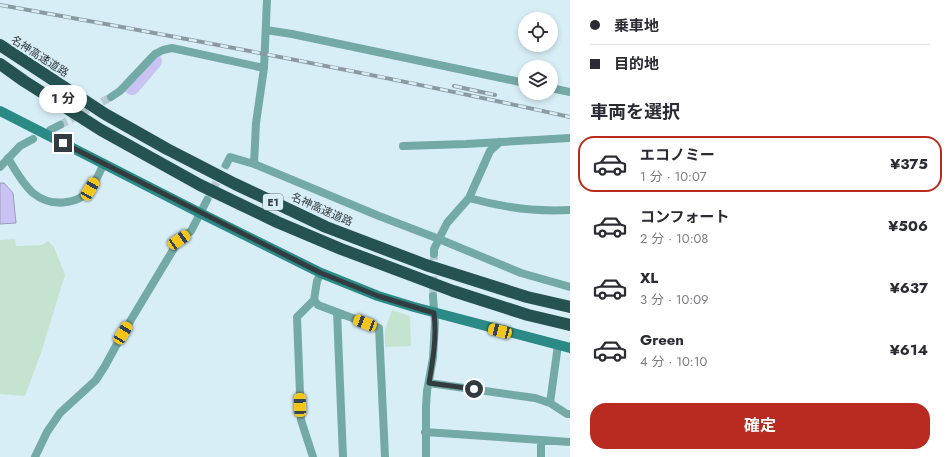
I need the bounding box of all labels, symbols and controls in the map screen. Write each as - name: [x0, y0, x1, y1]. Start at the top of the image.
- map controls: [518, 12, 558, 100]
- button: locate: [518, 12, 558, 52]
- text: 乗車地: [614, 15, 659, 37]
- street label: 名神高速道路: [8, 31, 72, 81]
- text: 目的地: [614, 53, 659, 75]
- button: layers: [518, 60, 558, 100]
- callout: 1 分: [39, 85, 87, 113]
- text: 1 分: [51, 89, 75, 108]
- text: 車両を選択: [590, 99, 680, 125]
- route end: [54, 134, 72, 152]
- text: エコノミー: [640, 144, 715, 166]
- icon: car: [592, 146, 628, 182]
- text: ¥375: [890, 153, 928, 175]
- text: 1 分 · 10:07: [640, 167, 707, 186]
- car: [79, 176, 101, 202]
- street label: 名神高速道路: [289, 188, 355, 230]
- road number: E1: [263, 194, 283, 210]
- text: コンフォート: [640, 206, 730, 228]
- icon: car: [592, 208, 628, 244]
- text: ¥506: [888, 215, 928, 237]
- car: [166, 228, 192, 252]
- text: 2 分 · 10:08: [640, 229, 708, 248]
- text: XL: [640, 267, 658, 289]
- icon: car: [592, 270, 628, 306]
- text: ¥637: [890, 277, 928, 299]
- text: 3 分 · 10:09: [640, 290, 709, 309]
- car: [352, 313, 378, 333]
- car: [112, 320, 134, 346]
- car: [487, 322, 513, 340]
- text: Green: [640, 329, 684, 351]
- icon: car: [592, 332, 628, 368]
- text: ¥614: [890, 339, 928, 361]
- text: 4 分 · 10:10: [640, 352, 707, 371]
- route start: [465, 380, 483, 398]
- car: [294, 393, 306, 417]
- button: 確定: [590, 403, 930, 449]

